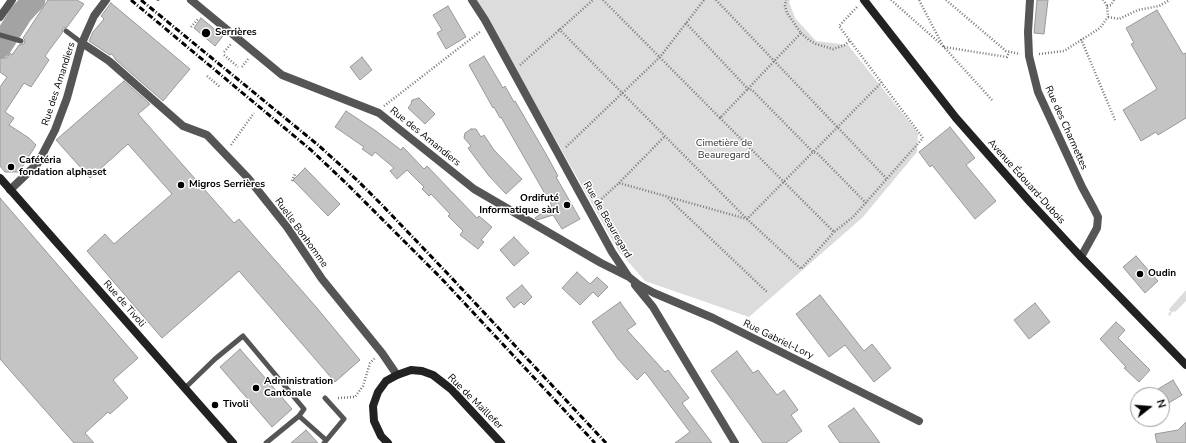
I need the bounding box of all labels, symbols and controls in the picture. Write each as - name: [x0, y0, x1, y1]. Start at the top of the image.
- marker: Serrières: [200, 27, 212, 39]
- place label: Serrières: [215, 27, 257, 39]
- street label: Rue des Amandiers: [40, 41, 78, 127]
- street label: Rue des Charmettes: [1042, 84, 1090, 172]
- street label: Rue des Amandiers: [387, 105, 463, 169]
- street label: Avenue Édouard-Dubois: [985, 137, 1067, 227]
- park label: Cimetière de Beauregard: [696, 138, 752, 162]
- place label: Cafétéria fondation alphaset: [19, 155, 106, 178]
- marker: Cafétéria fondation alphaset: [6, 162, 16, 172]
- place label: Migros Serrières: [189, 179, 265, 191]
- marker: Migros Serrières: [176, 180, 186, 190]
- street label: Rue de Beauregard: [580, 180, 634, 260]
- place label: Ordifuté Informatique sàrl: [479, 193, 559, 216]
- street label: Ruelle Bonhomme: [272, 196, 330, 270]
- marker: Ordifuté Informatique sàrl: [562, 200, 572, 210]
- place label: Oudin: [1148, 268, 1176, 280]
- marker: Oudin: [1135, 269, 1145, 279]
- street label: Rue de Tivoli: [100, 278, 148, 330]
- street label: Rue Gabriel-Lory: [741, 318, 815, 362]
- street label: Rue de Maillefer: [445, 372, 505, 432]
- place label: Administration Cantonale: [264, 376, 333, 400]
- marker: Administration Cantonale: [251, 383, 261, 393]
- north arrow: [1130, 387, 1170, 427]
- text: N: [1153, 398, 1169, 410]
- place label: Tivoli: [223, 399, 248, 411]
- marker: Tivoli: [210, 400, 220, 410]

